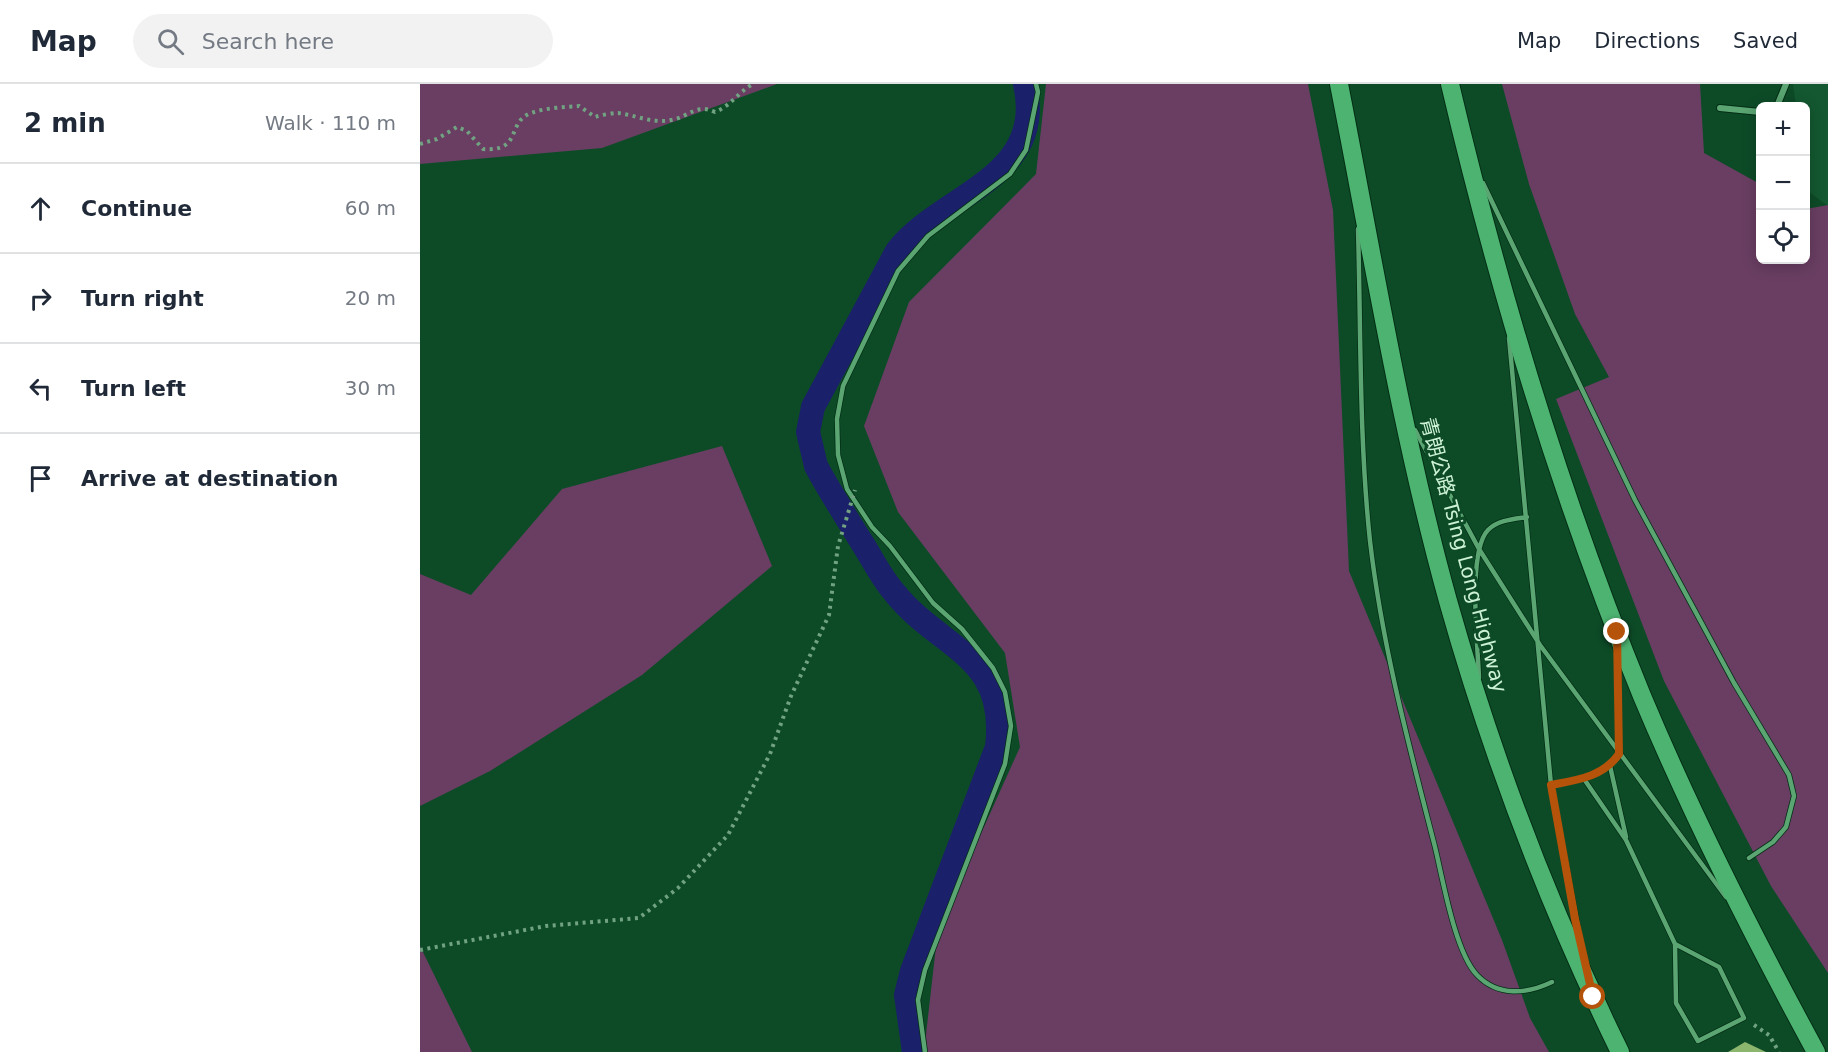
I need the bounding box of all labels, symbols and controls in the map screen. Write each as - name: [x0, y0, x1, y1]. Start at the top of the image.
- search box: [133, 14, 553, 68]
- text: Map: [30, 25, 97, 58]
- icon: search: [154, 25, 187, 58]
- text: Search here: [202, 29, 334, 54]
- text: Map: [1517, 29, 1561, 53]
- text: Directions: [1594, 29, 1700, 53]
- text: Saved: [1733, 29, 1798, 53]
- map controls: [1756, 102, 1810, 264]
- button: +: [1756, 102, 1810, 156]
- text: 2 min: [24, 108, 106, 138]
- text: Walk · 110 m: [265, 111, 396, 135]
- button: −: [1756, 156, 1810, 210]
- icon: ahead: [24, 192, 57, 225]
- text: Continue: [81, 196, 192, 221]
- text: 60 m: [345, 196, 396, 220]
- button: locate: [1756, 210, 1810, 264]
- icon: right: [24, 282, 57, 315]
- text: Turn right: [81, 286, 204, 311]
- text: 20 m: [345, 286, 396, 310]
- icon: left: [24, 372, 57, 405]
- text: Turn left: [81, 376, 186, 401]
- text: 30 m: [345, 376, 396, 400]
- street label: 青朗公路 Tsing Long Highway: [1416, 415, 1512, 695]
- icon: arrive: [24, 462, 57, 495]
- text: Arrive at destination: [81, 466, 338, 491]
- route end: [1603, 618, 1629, 644]
- route start: [1579, 983, 1605, 1009]

